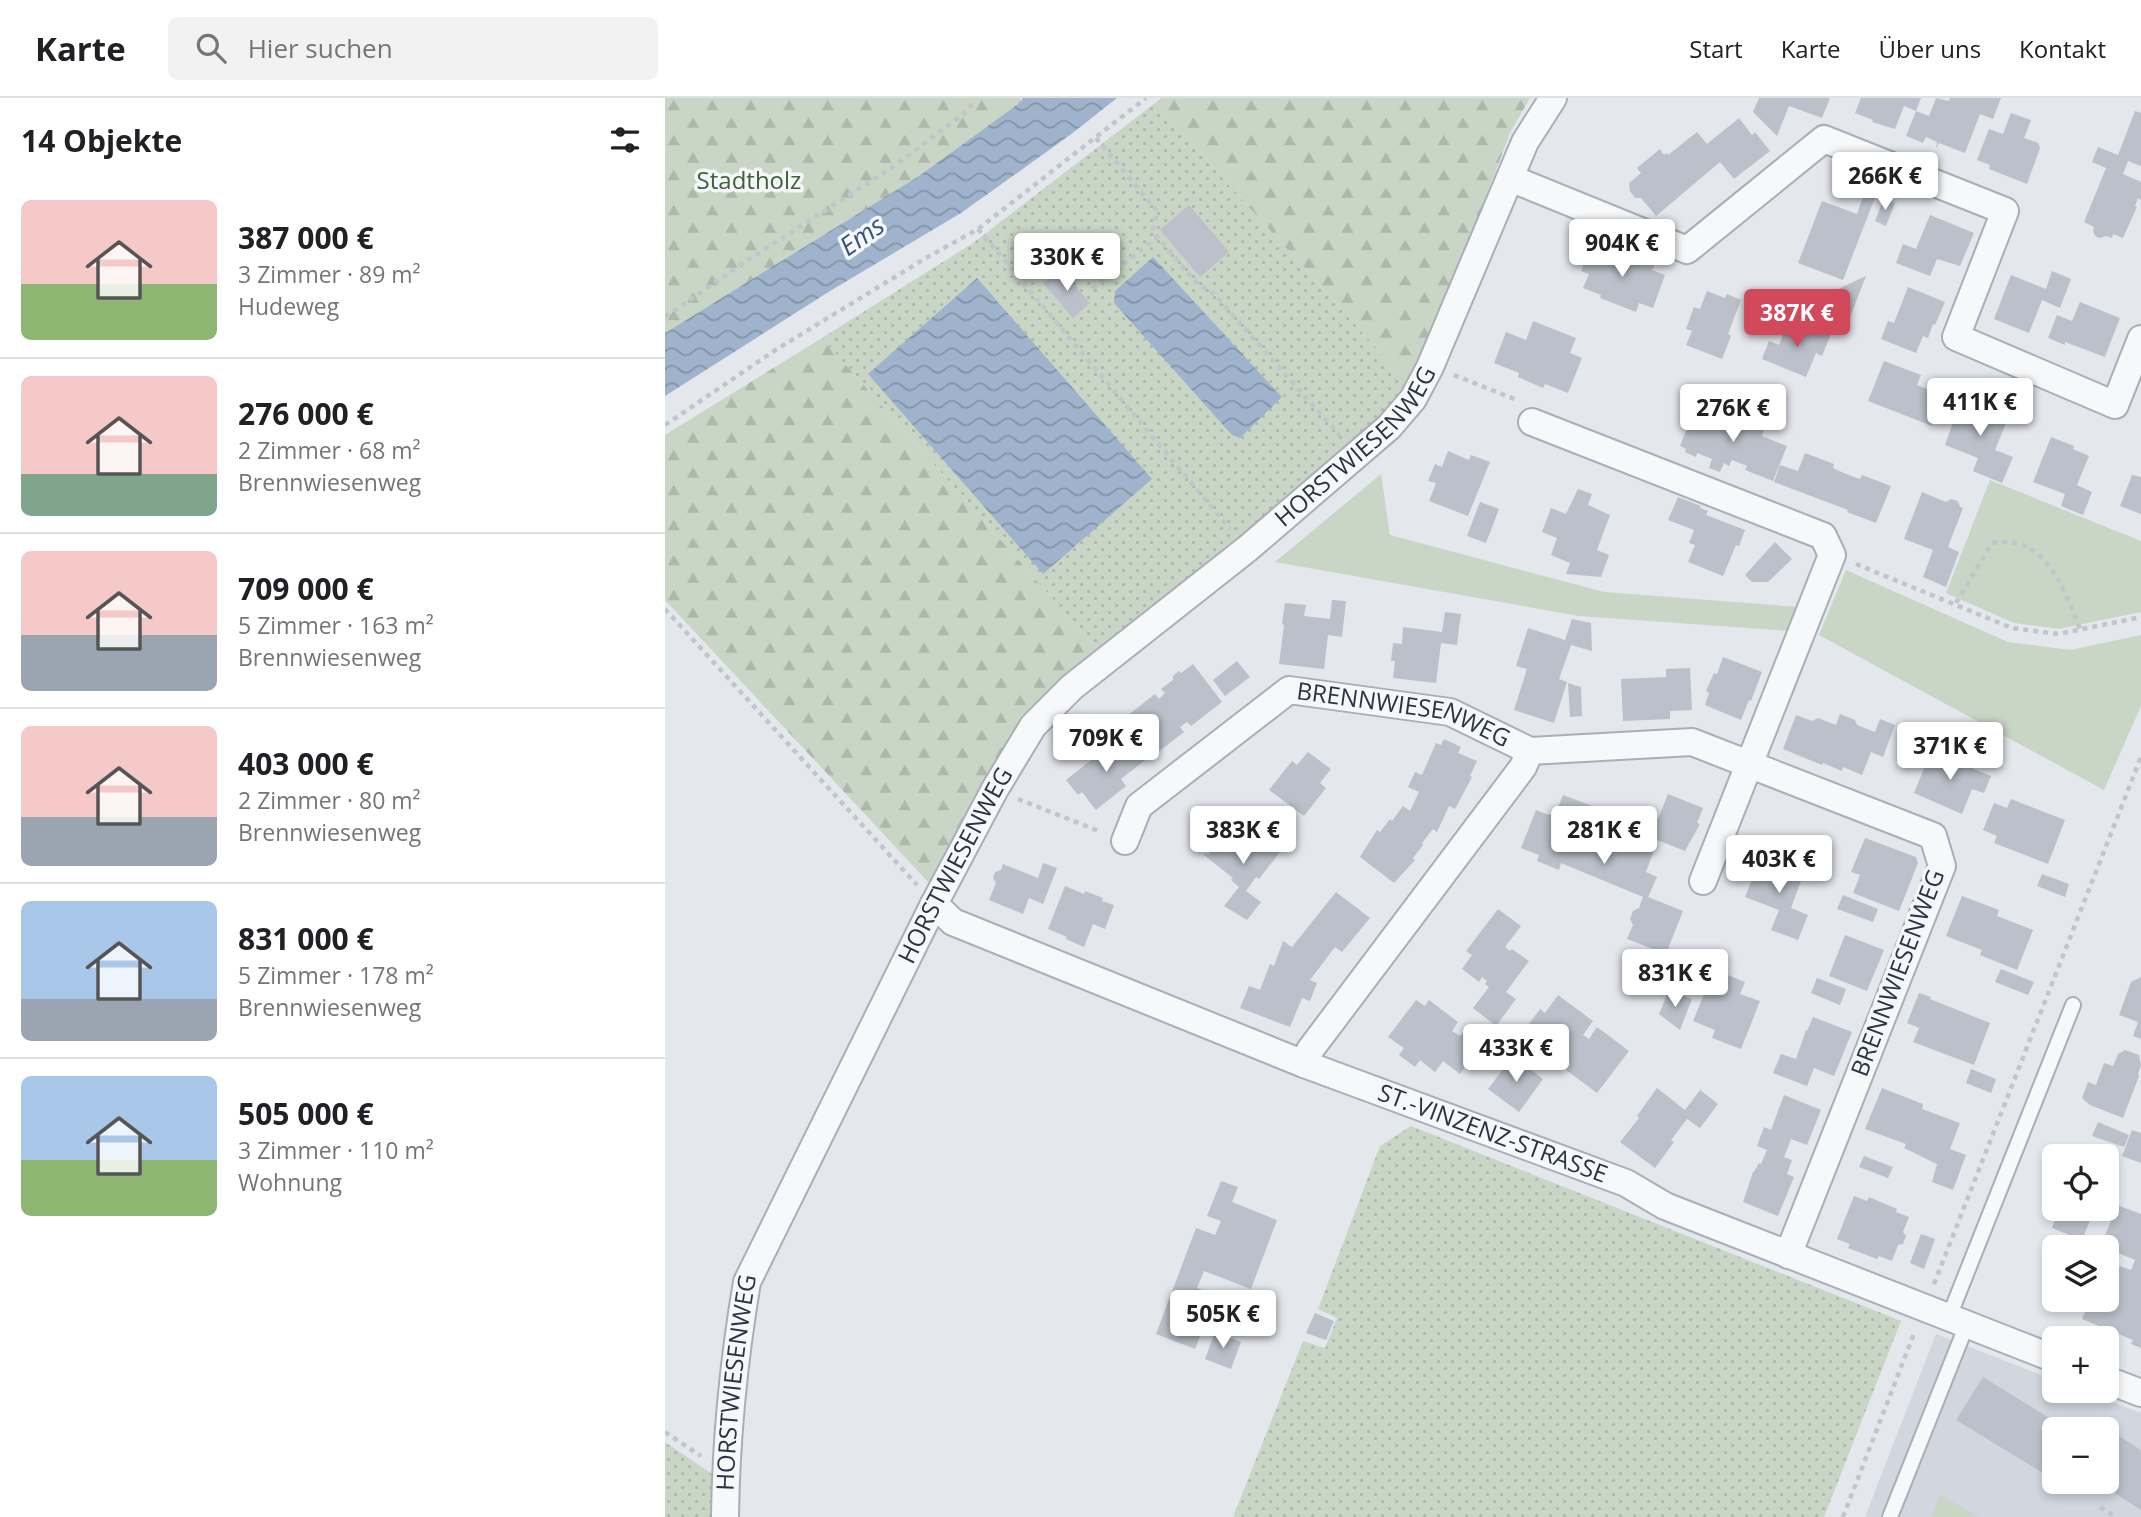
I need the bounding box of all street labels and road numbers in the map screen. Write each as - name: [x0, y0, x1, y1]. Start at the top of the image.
- street label: HORSTWIESENWEG: [1267, 360, 1443, 533]
- street label: BRENNWIESENWEG: [1295, 673, 1516, 754]
- street label: HORSTWIESENWEG: [889, 760, 1019, 969]
- street label: BRENNWIESENWEG: [1842, 864, 1951, 1081]
- street label: ST.-VINZENZ-STRASSE: [1374, 1075, 1613, 1190]
- street label: HORSTWIESENWEG: [708, 1272, 763, 1491]

